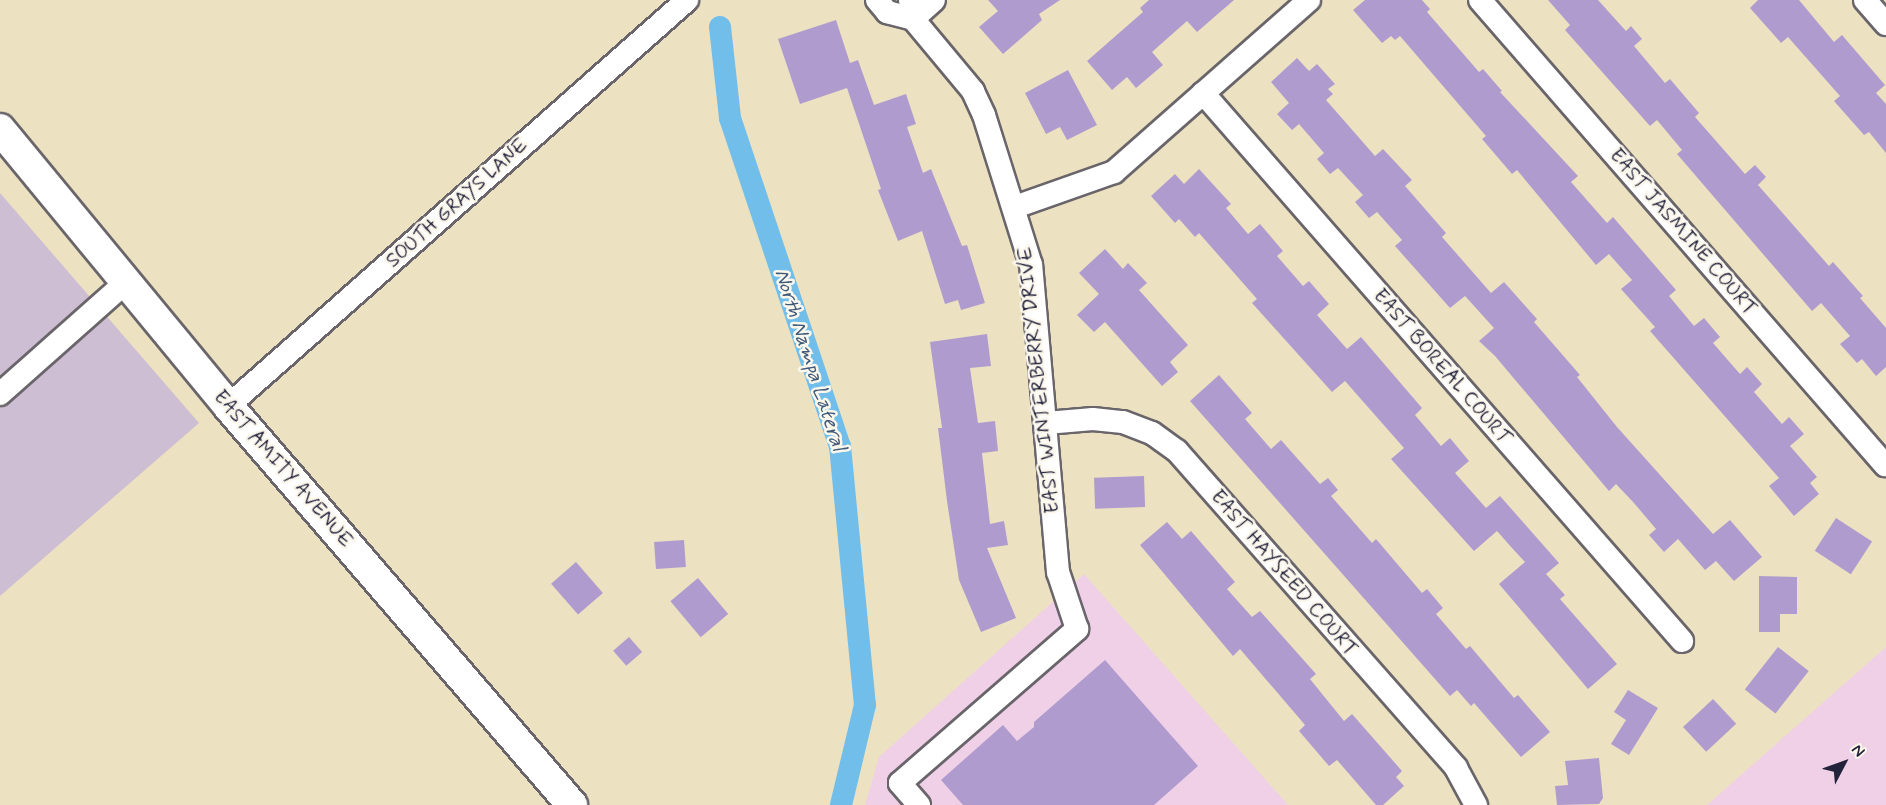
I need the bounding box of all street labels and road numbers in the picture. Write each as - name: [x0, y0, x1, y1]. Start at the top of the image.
- street label: SOUTH GRAYS LANE: [381, 132, 533, 274]
- street label: EAST JASMINE COURT: [1605, 145, 1761, 319]
- street label: EAST WINTERBERRY DRIVE: [1013, 247, 1065, 513]
- street label: EAST BOREAL COURT: [1367, 284, 1517, 450]
- street label: EAST AMITY AVENUE: [207, 384, 359, 554]
- street label: EAST HAYSEED COURT: [1206, 486, 1362, 660]

